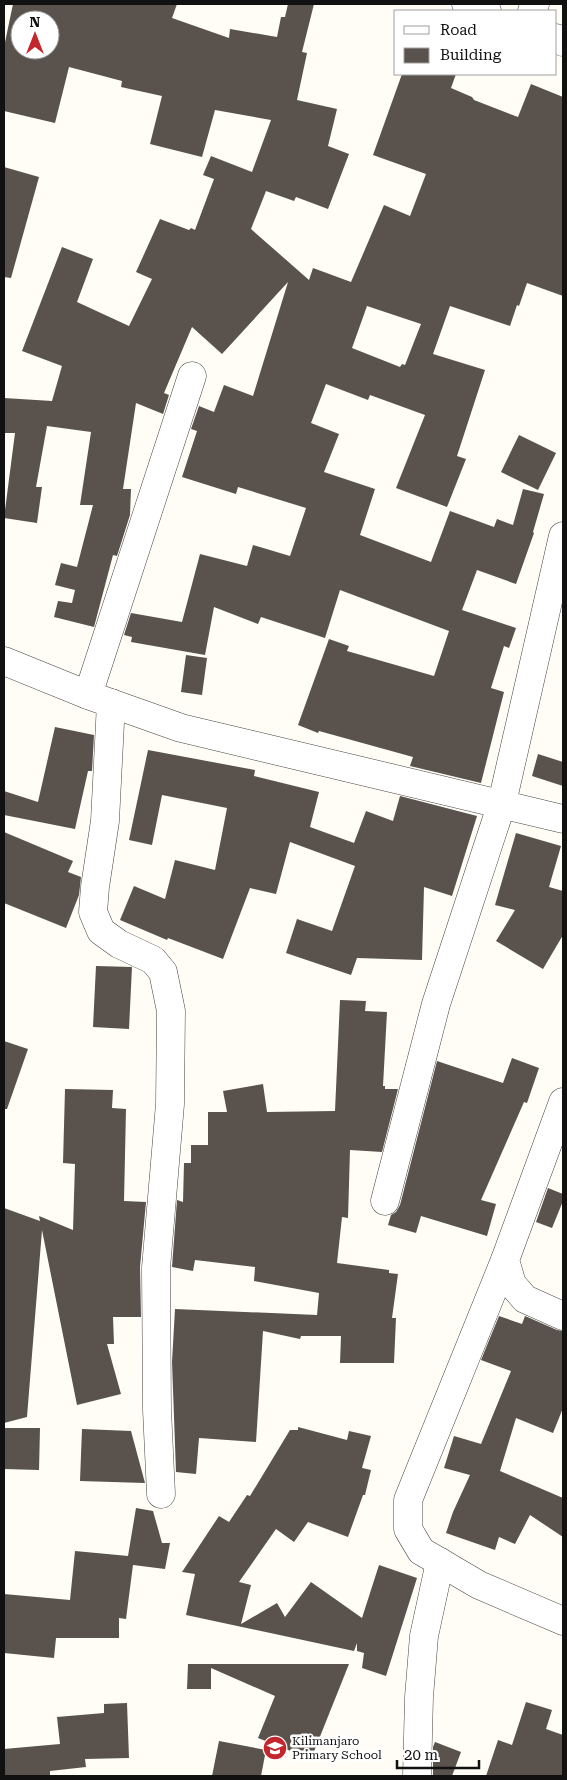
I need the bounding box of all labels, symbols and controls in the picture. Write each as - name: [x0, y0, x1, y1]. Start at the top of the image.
- north arrow: [10, 10, 60, 60]
- legend: [394, 10, 557, 75]
- text: N: [30, 14, 41, 30]
- text: Road: [440, 21, 477, 39]
- text: Building: [440, 46, 502, 64]
- place label: Kilimanjaro Primary School: [292, 1734, 382, 1762]
- school or university icon: Kilimanjaro Primary School: [262, 1735, 288, 1761]
- scale bar: [397, 1738, 480, 1770]
- text: 20 m: [404, 1746, 439, 1764]

